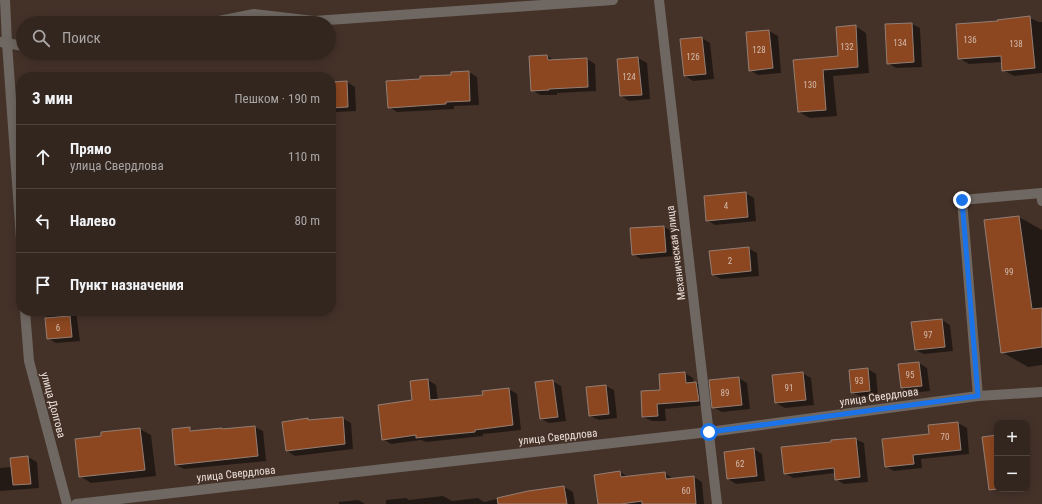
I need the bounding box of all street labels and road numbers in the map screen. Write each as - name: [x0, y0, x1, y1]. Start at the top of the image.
- street label: Механическая улица: [664, 205, 688, 301]
- street label: улица Долгова: [38, 371, 68, 439]
- street label: улица Свердлова: [839, 385, 919, 409]
- street label: улица Свердлова: [518, 426, 598, 448]
- street label: улица Свердлова: [196, 463, 276, 485]

